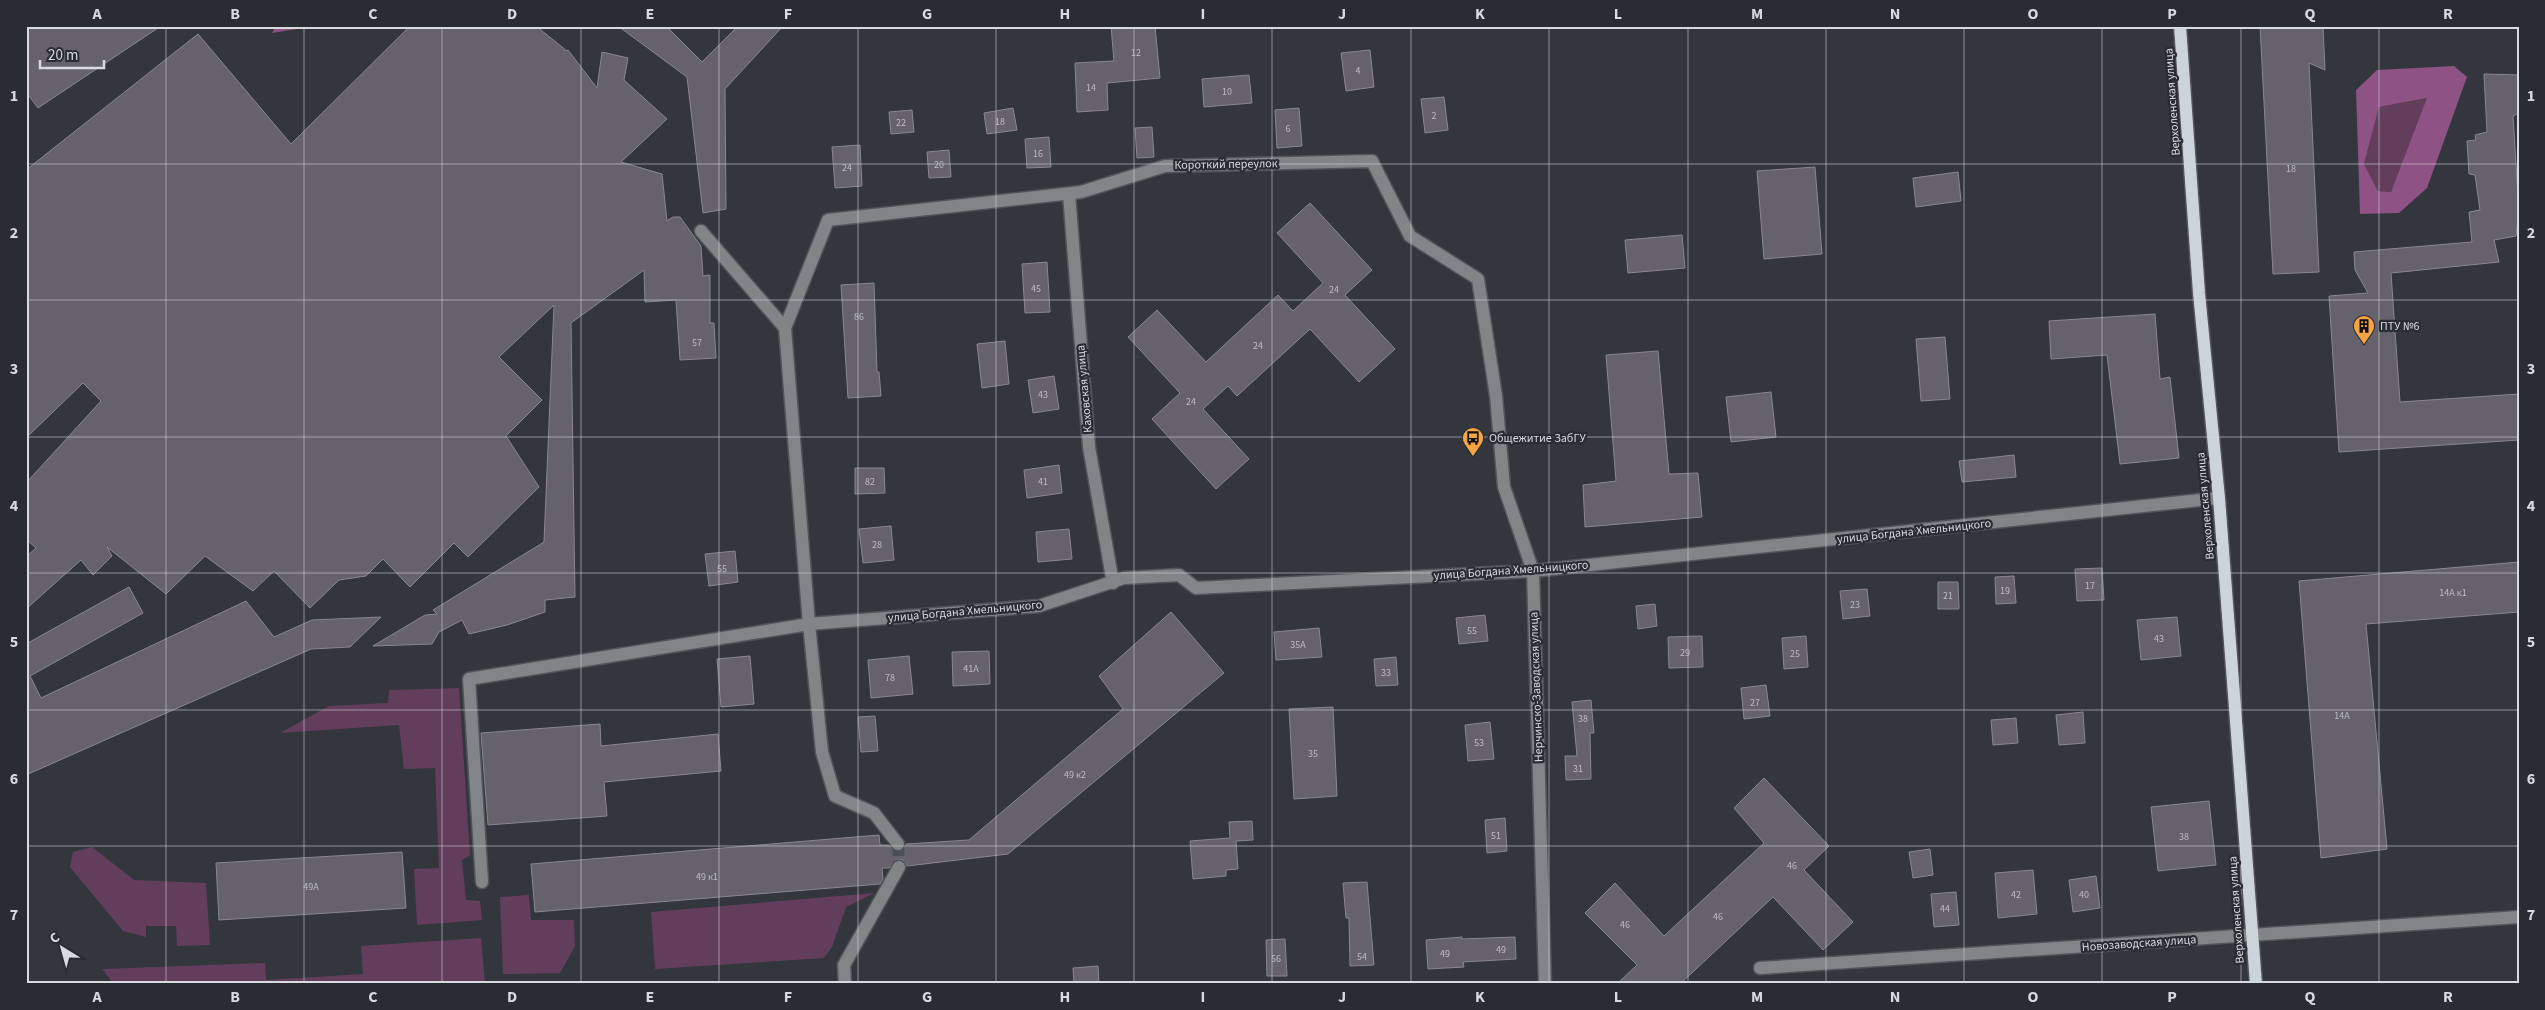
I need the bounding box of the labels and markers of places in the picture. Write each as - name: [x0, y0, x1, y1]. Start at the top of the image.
- building icon: ПТУ №6: [2352, 314, 2376, 345]
- place label: ПТУ №6: [2380, 318, 2419, 335]
- bus stop icon: Общежитие ЗабГУ: [1461, 426, 1485, 457]
- place label: Общежитие ЗабГУ: [1489, 430, 1586, 447]

